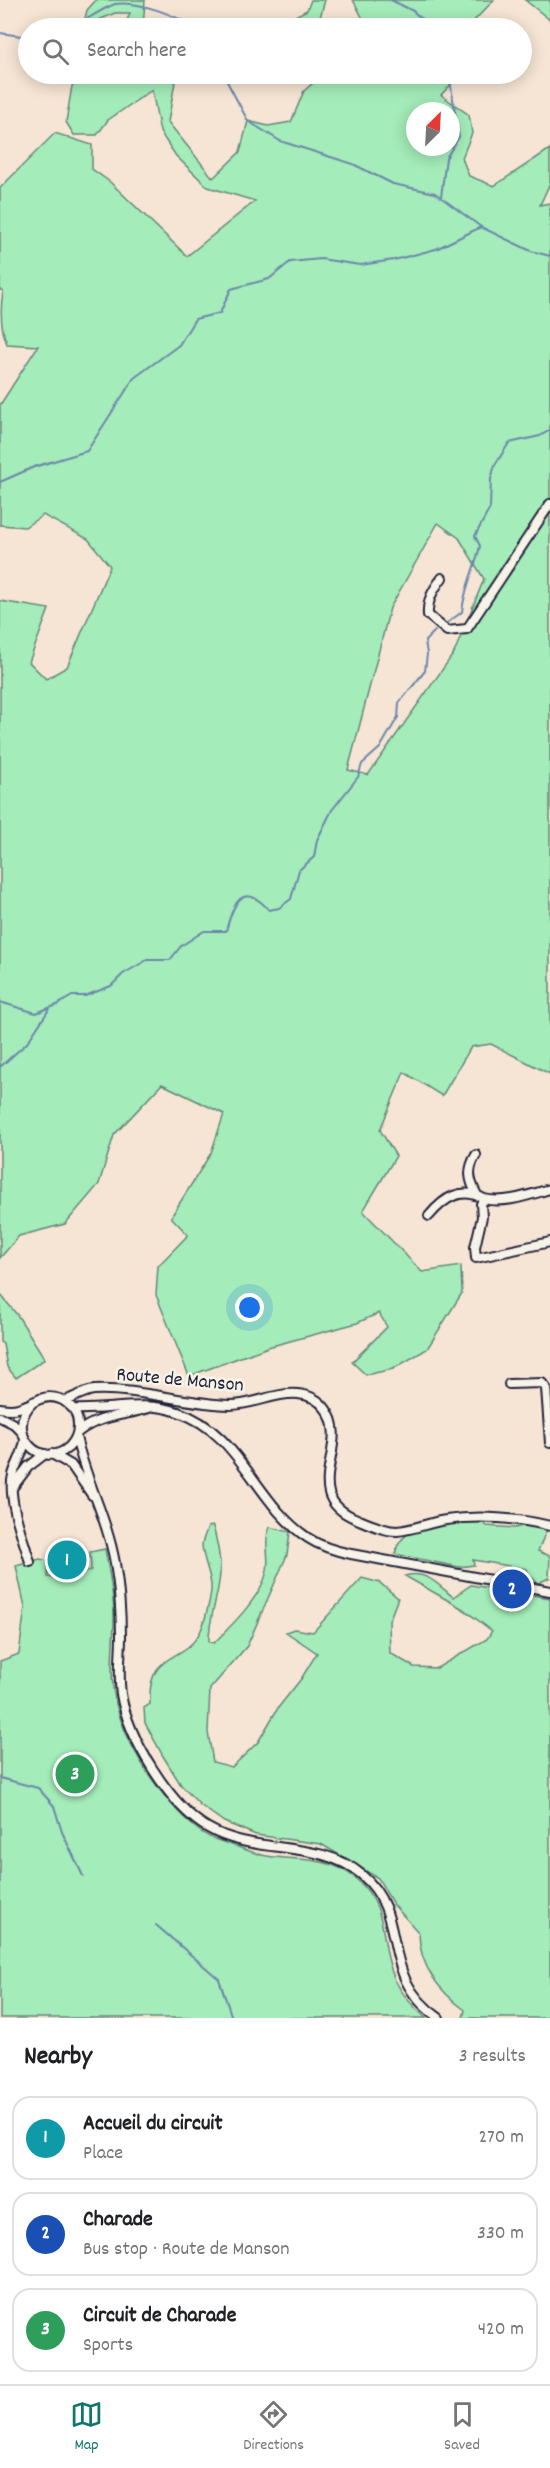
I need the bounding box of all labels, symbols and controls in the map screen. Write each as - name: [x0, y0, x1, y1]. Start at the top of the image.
- search box: [18, 18, 532, 84]
- icon: search: [39, 35, 72, 68]
- text: Search here: [87, 36, 186, 67]
- north arrow: [406, 102, 460, 156]
- your location: [235, 1293, 264, 1322]
- street label: Route de Manson: [115, 1361, 245, 1401]
- pin: 1: [48, 1538, 86, 1582]
- pin: 2: [492, 1566, 532, 1612]
- pin: 3: [56, 1752, 94, 1796]
- text: Nearby: [24, 2039, 92, 2076]
- text: 3 results: [459, 2043, 526, 2071]
- text: Accueil du circuit: [83, 2109, 223, 2140]
- text: 1: [43, 2124, 48, 2152]
- text: 270 m: [478, 2124, 524, 2152]
- text: Place: [83, 2140, 123, 2168]
- text: Charade: [83, 2205, 153, 2236]
- text: 2: [41, 2220, 50, 2248]
- text: 330 m: [477, 2220, 524, 2248]
- text: Bus stop · Route de Manson: [83, 2236, 289, 2264]
- text: Circuit de Charade: [83, 2301, 236, 2332]
- text: 3: [41, 2316, 50, 2344]
- text: 420 m: [478, 2316, 524, 2344]
- text: Sports: [83, 2332, 133, 2360]
- tab: Map: [70, 2398, 103, 2457]
- tab: Directions: [243, 2398, 304, 2457]
- tab: Saved: [444, 2398, 480, 2457]

